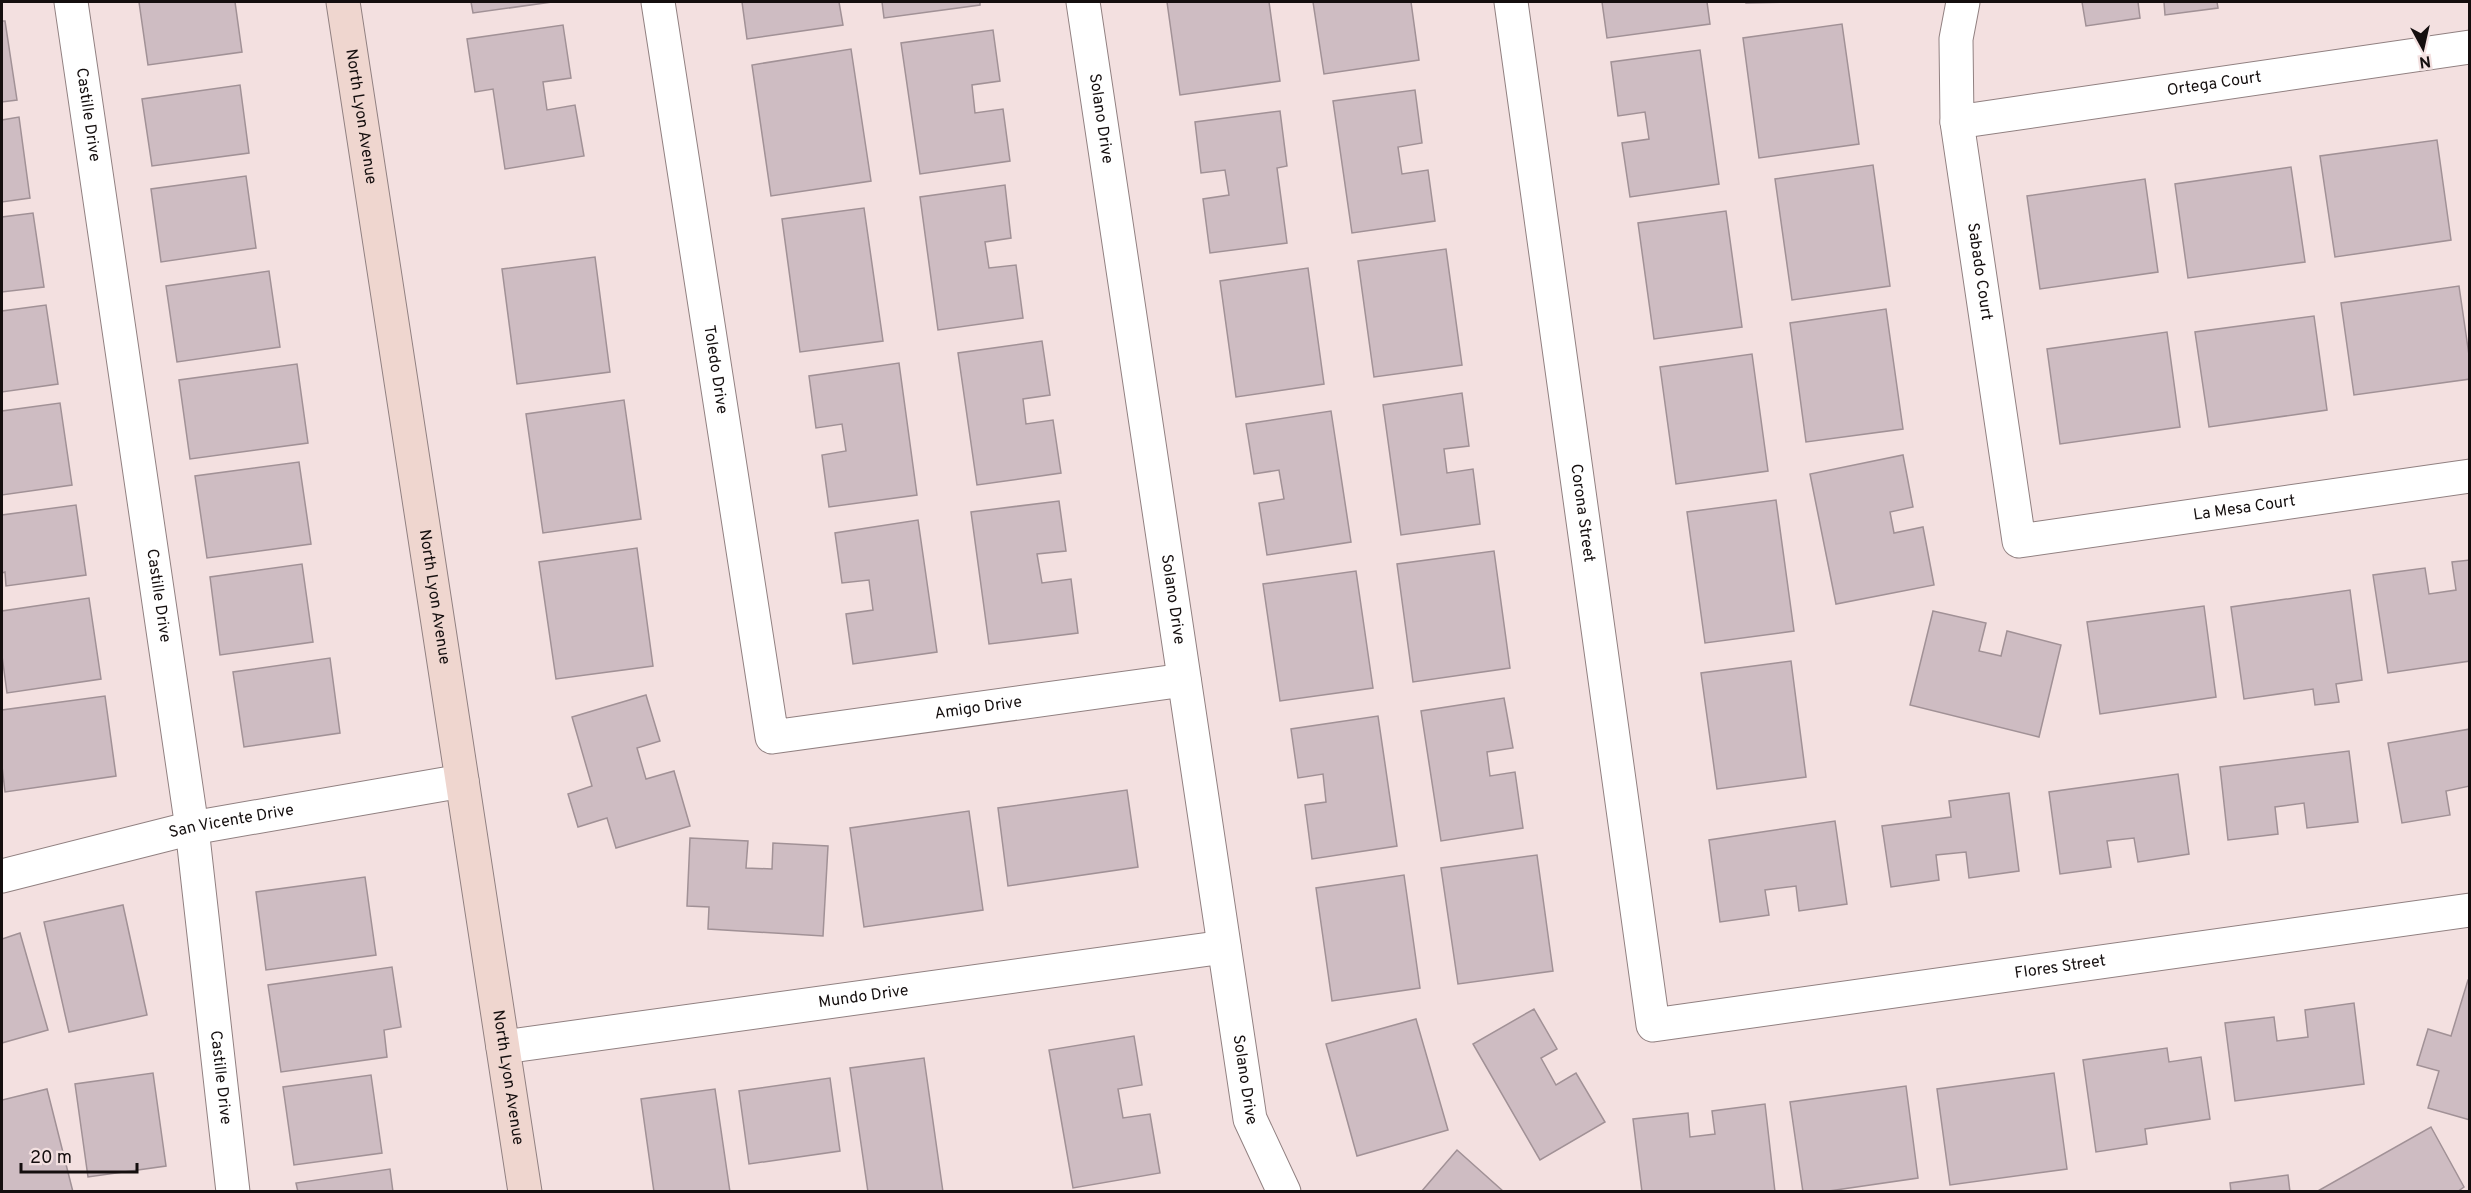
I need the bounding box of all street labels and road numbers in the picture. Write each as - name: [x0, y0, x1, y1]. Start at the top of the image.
- street label: North Lyon Avenue: [340, 48, 381, 186]
- street label: Castille Drive: [71, 67, 104, 163]
- street label: Ortega Court: [2166, 68, 2263, 101]
- street label: Solano Drive: [1084, 72, 1117, 165]
- street label: Sabado Court: [1962, 221, 1996, 322]
- street label: Toledo Drive: [698, 324, 732, 415]
- street label: Corona Street: [1565, 463, 1599, 564]
- street label: La Mesa Court: [2192, 491, 2297, 526]
- street label: North Lyon Avenue: [414, 528, 454, 666]
- street label: Castille Drive: [141, 547, 175, 644]
- street label: Solano Drive: [1156, 553, 1189, 646]
- street label: Amigo Drive: [933, 693, 1023, 724]
- street label: San Vicente Drive: [167, 800, 296, 843]
- street label: Flores Street: [2013, 951, 2107, 984]
- street label: Mundo Drive: [817, 981, 910, 1013]
- street label: North Lyon Avenue: [487, 1009, 528, 1146]
- street label: Castille Drive: [205, 1029, 235, 1126]
- street label: Solano Drive: [1228, 1034, 1262, 1129]

